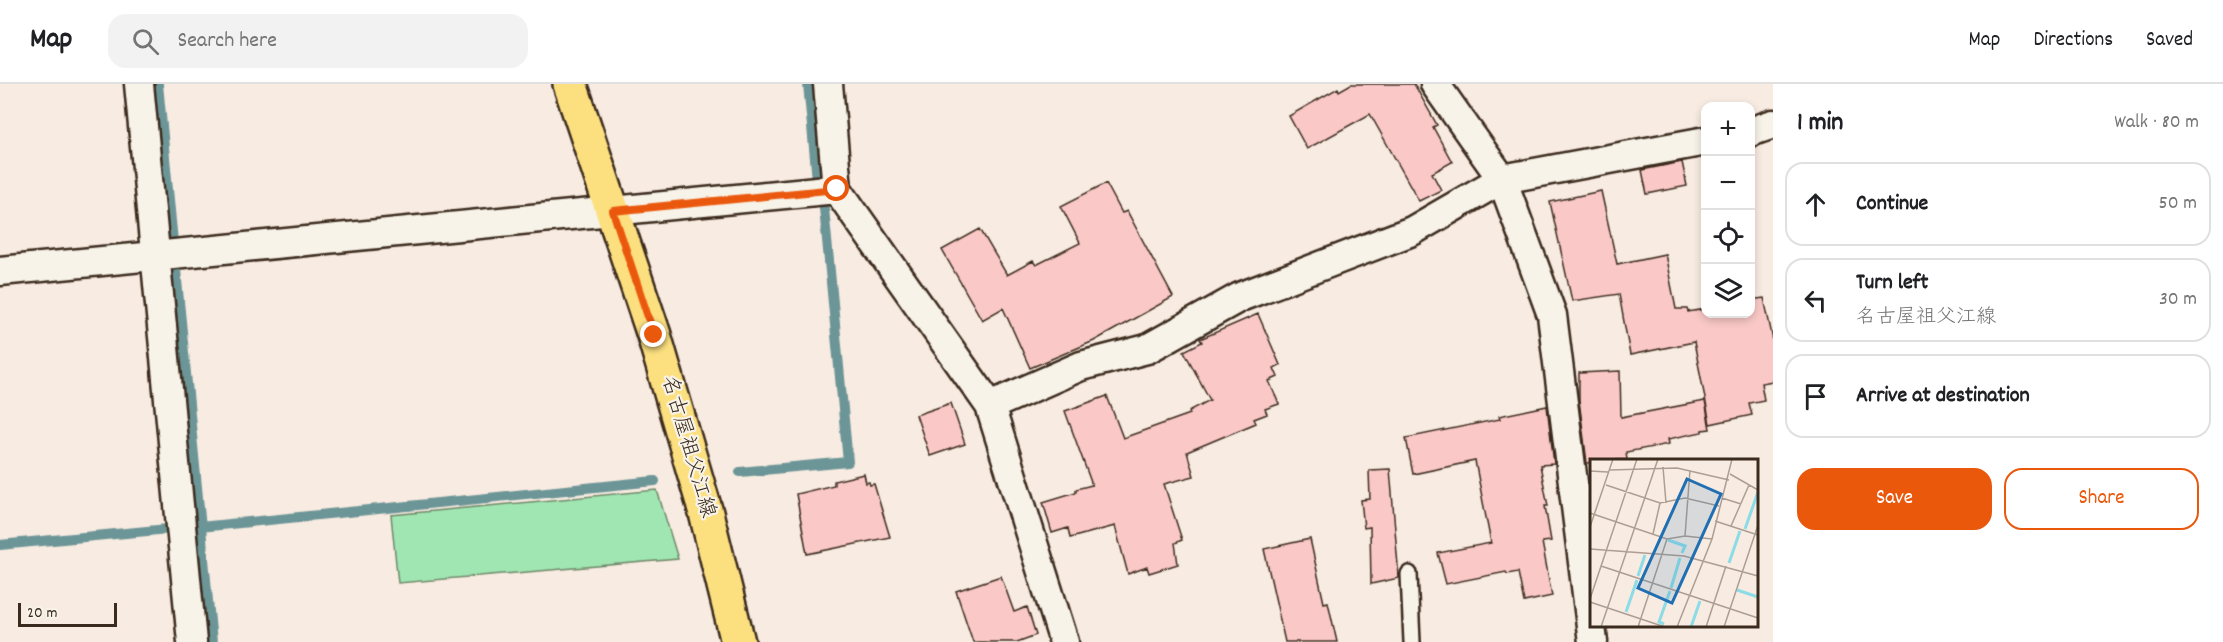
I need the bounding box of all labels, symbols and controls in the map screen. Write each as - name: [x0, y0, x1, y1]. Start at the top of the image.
- search box: [108, 14, 528, 68]
- text: Map: [30, 21, 72, 61]
- icon: search: [129, 25, 162, 58]
- text: Search here: [177, 26, 277, 57]
- text: Map: [1969, 26, 2000, 56]
- text: Directions: [2033, 26, 2113, 56]
- text: Saved: [2146, 26, 2193, 56]
- map controls: [1701, 102, 1755, 318]
- button: +: [1701, 102, 1755, 156]
- text: 1 min: [1797, 105, 1843, 142]
- text: Walk · 80 m: [2114, 109, 2199, 137]
- button: −: [1701, 156, 1755, 210]
- route start: [823, 175, 849, 201]
- icon: ahead: [1799, 188, 1832, 221]
- text: Continue: [1856, 189, 1928, 220]
- text: 50 m: [2159, 190, 2197, 218]
- button: locate: [1701, 210, 1755, 264]
- button: layers: [1701, 264, 1755, 318]
- text: Turn left: [1856, 268, 1928, 299]
- icon: left: [1799, 284, 1832, 317]
- text: 30 m: [2159, 286, 2197, 314]
- text: 名古屋祖父江線: [1856, 304, 1996, 332]
- route end: [640, 321, 666, 347]
- street label: 名古屋祖父江線: [652, 372, 722, 522]
- icon: arrive: [1799, 380, 1832, 413]
- text: Arrive at destination: [1856, 381, 2030, 412]
- inset map: [1590, 459, 1758, 627]
- button: Save: [1797, 468, 1992, 530]
- button: Share: [2004, 468, 2199, 530]
- scale bar: [18, 600, 117, 628]
- text: 20 m: [27, 602, 57, 625]

